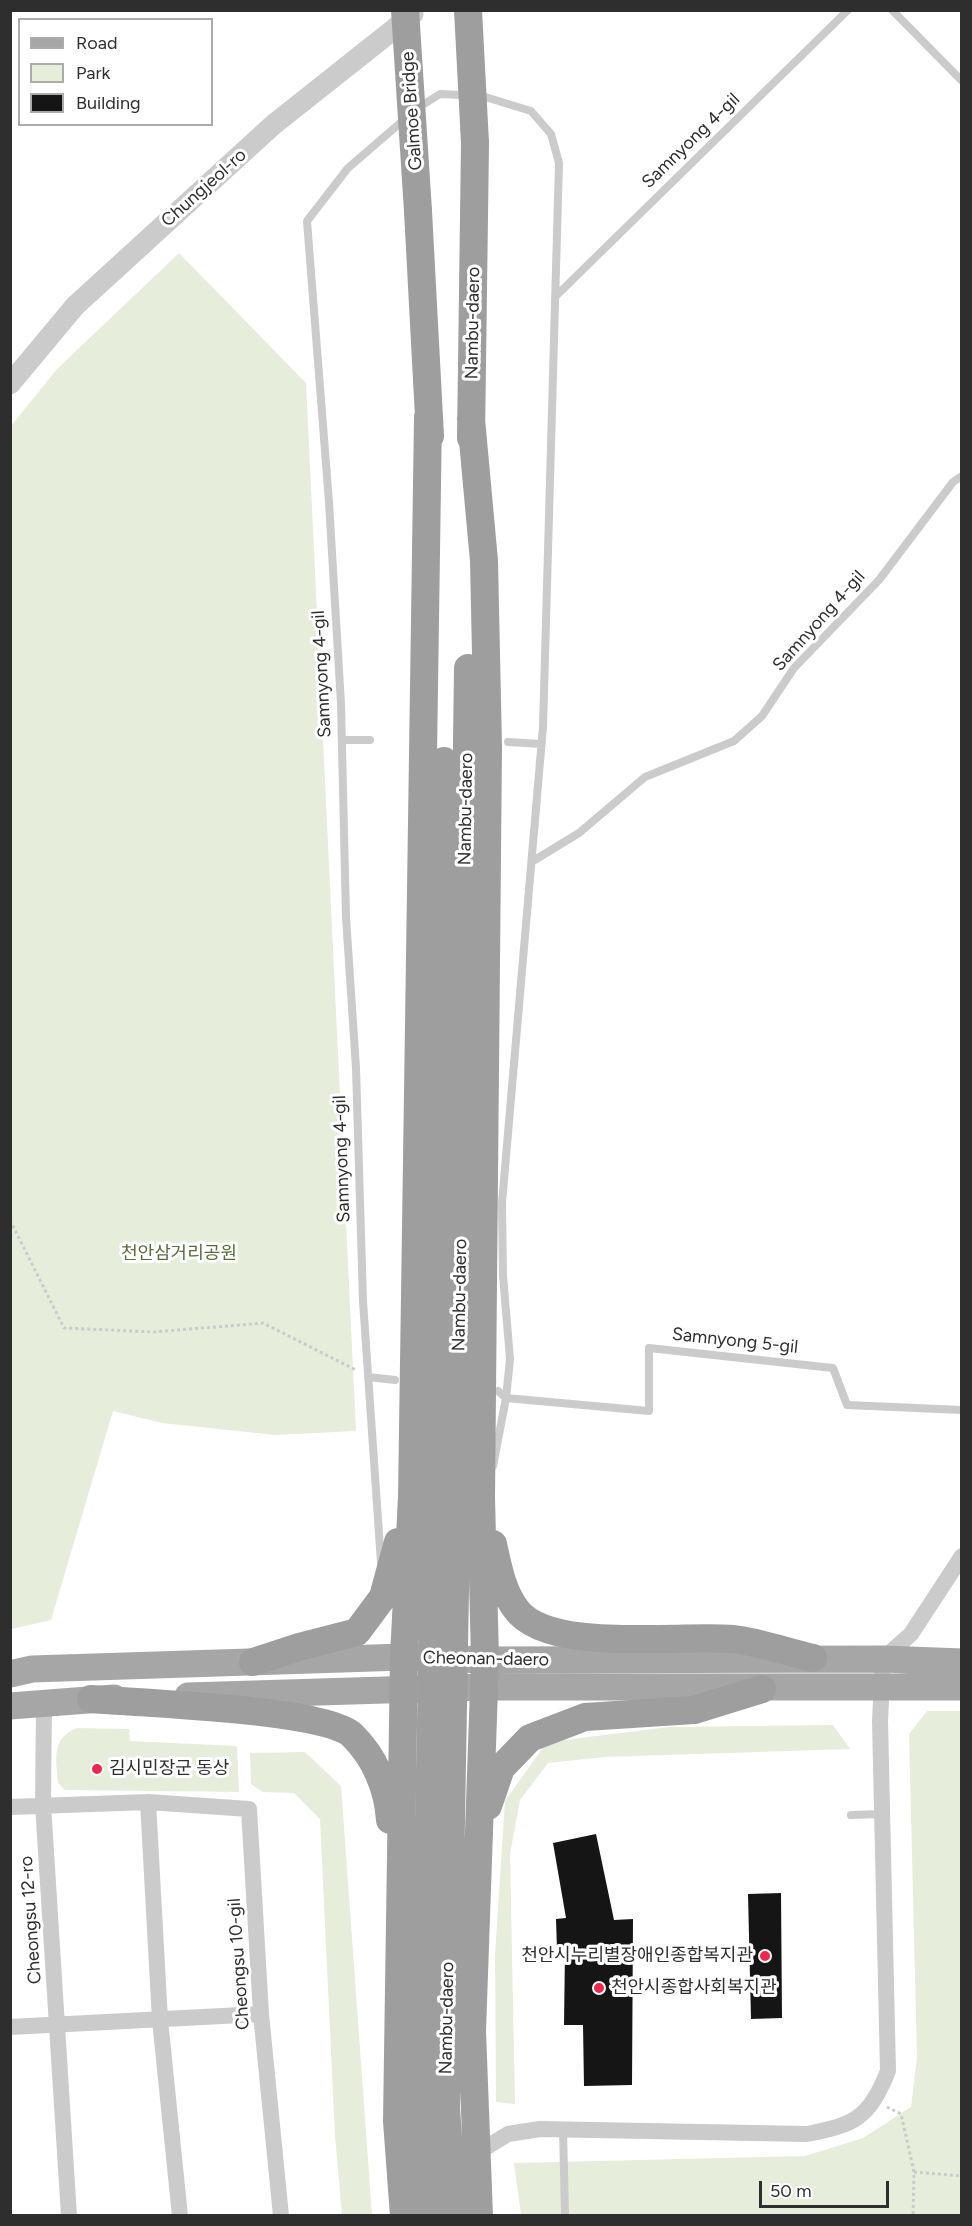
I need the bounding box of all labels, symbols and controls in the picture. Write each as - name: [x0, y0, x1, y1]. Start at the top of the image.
- legend: [18, 18, 213, 126]
- text: Road: [76, 32, 117, 54]
- street label: Galmoe Bridge: [397, 51, 427, 171]
- text: Park: [76, 62, 110, 84]
- street label: Samnyong 4-gil: [638, 89, 744, 193]
- text: Building: [76, 92, 141, 114]
- street label: Chungjeol-ro: [157, 144, 251, 232]
- street label: Nambu-daero: [461, 267, 485, 379]
- street label: Samnyong 4-gil: [768, 566, 870, 676]
- street label: Samnyong 4-gil: [308, 610, 336, 738]
- street label: Nambu-daero: [454, 753, 478, 865]
- street label: Samnyong 4-gil: [329, 1095, 355, 1223]
- street label: Nambu-daero: [448, 1239, 472, 1351]
- park label: 천안삼거리공원: [121, 1243, 237, 1265]
- street label: Samnyong 5-gil: [671, 1324, 799, 1358]
- street label: Cheonan-daero: [423, 1647, 549, 1671]
- place label: 김시민장군 동상: [109, 1758, 229, 1780]
- marker: 김시민장군 동상: [90, 1762, 104, 1776]
- street label: Cheongsu 12-ro: [16, 1855, 46, 1985]
- street label: Cheongsu 10-gil: [224, 1897, 254, 2031]
- place label: 천안시누리별장애인종합복지관: [521, 1945, 753, 1967]
- marker: 천안시누리별장애인종합복지관: [758, 1949, 772, 1963]
- street label: Nambu-daero: [435, 1962, 459, 2074]
- place label: 천안시종합사회복지관: [611, 1977, 777, 1999]
- marker: 천안시종합사회복지관: [592, 1981, 606, 1995]
- scale bar: [762, 2169, 892, 2207]
- text: 50 m: [770, 2180, 812, 2202]

